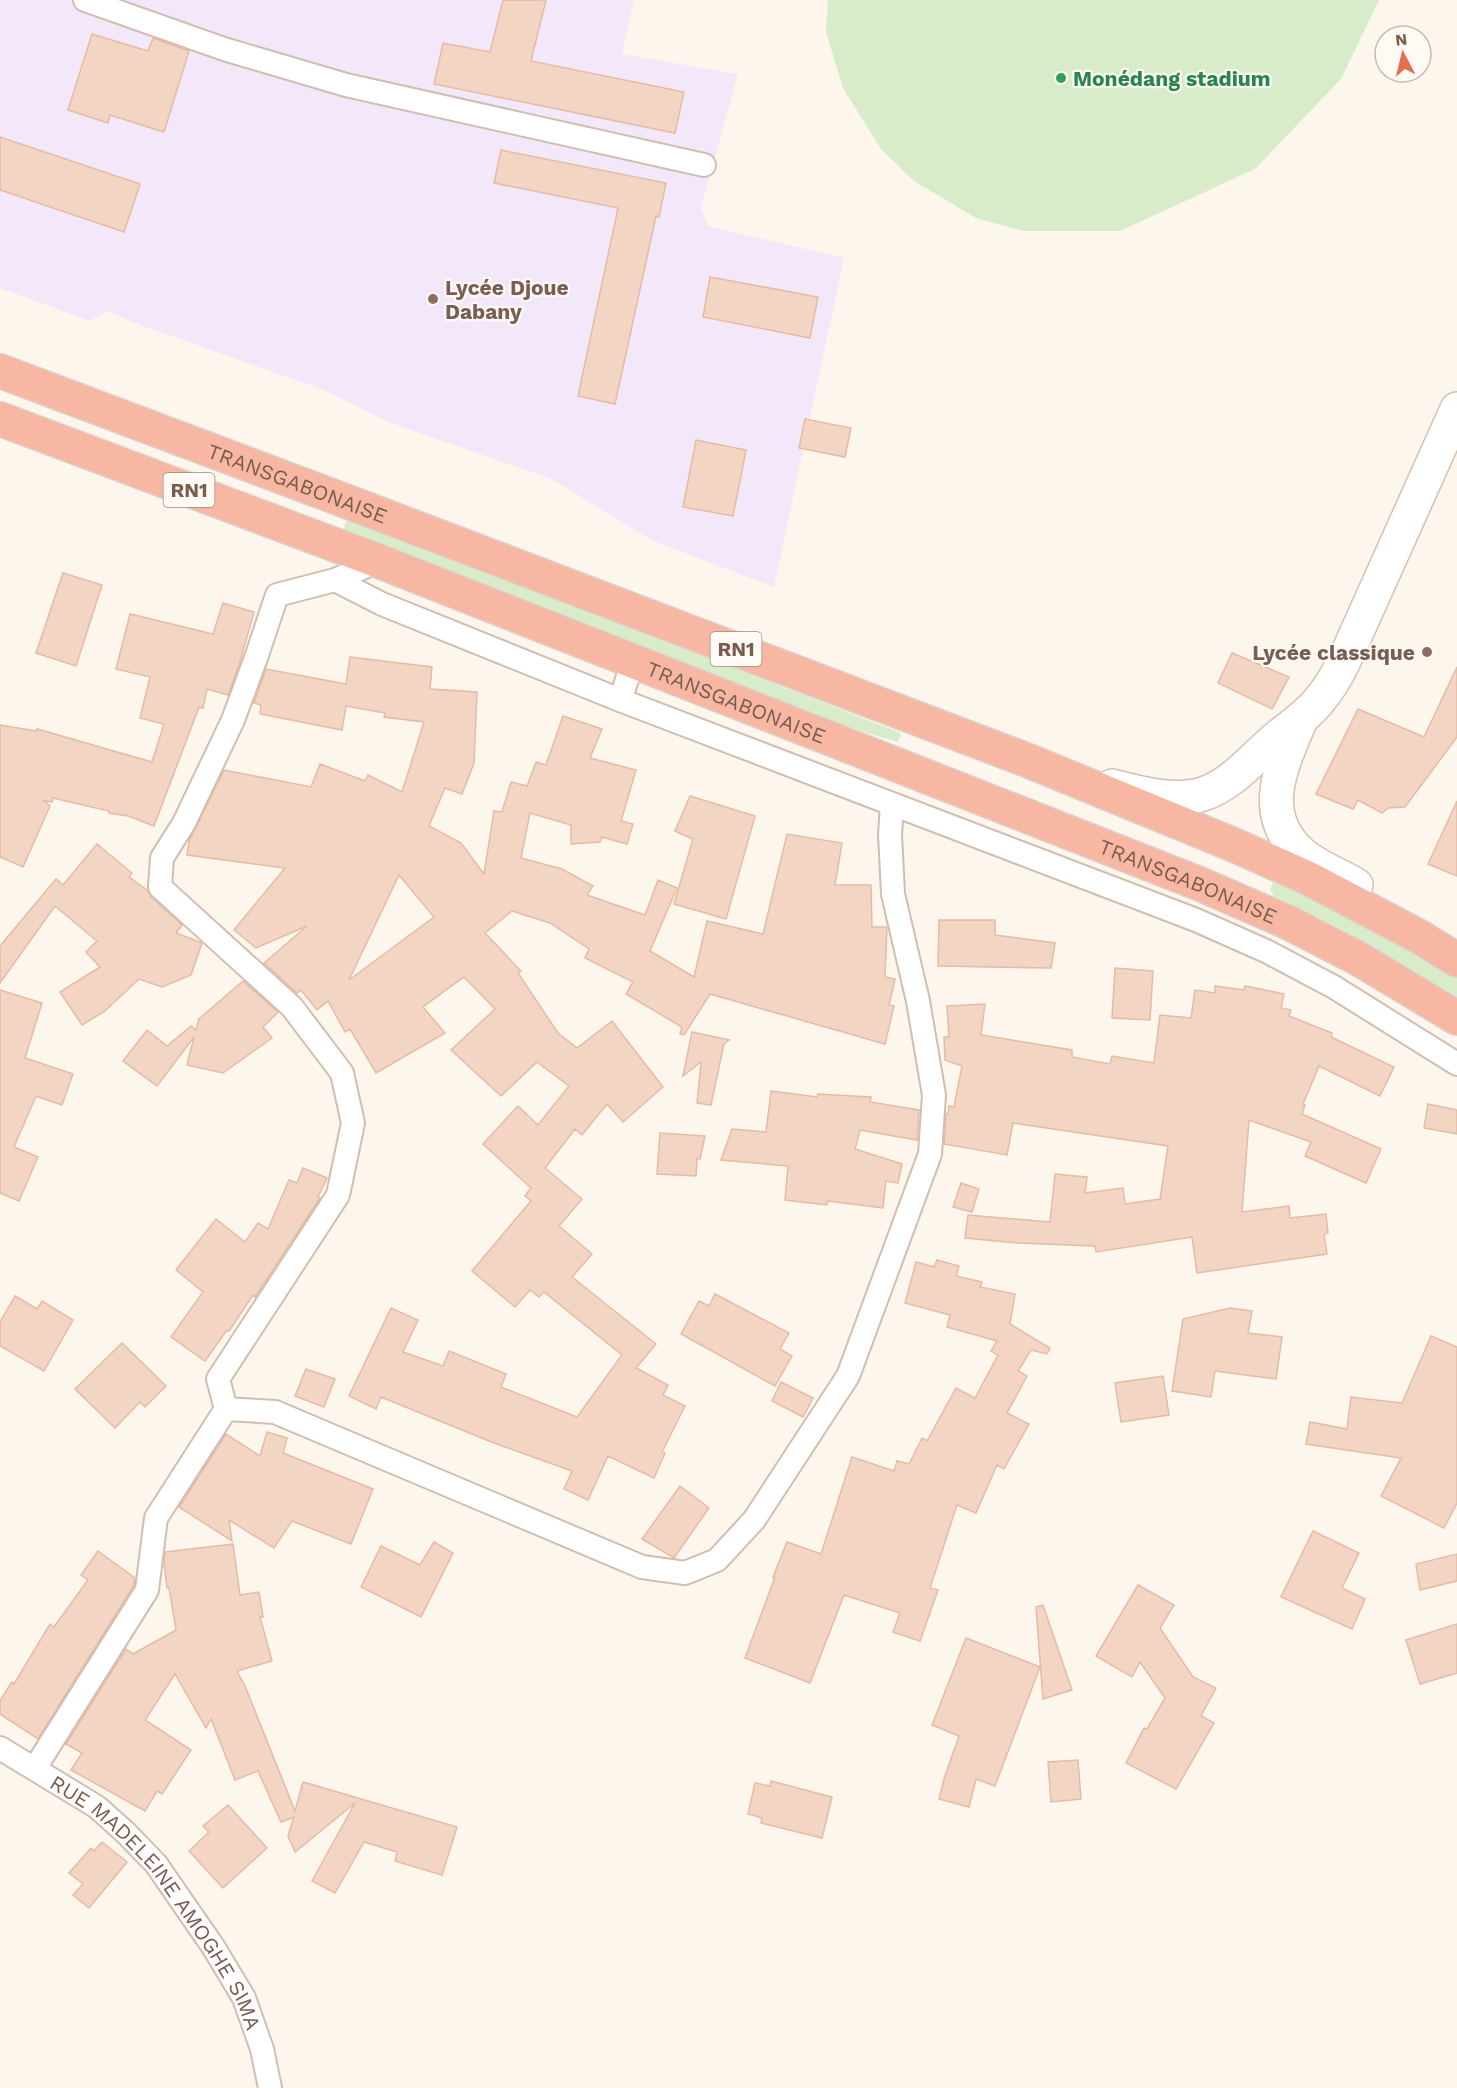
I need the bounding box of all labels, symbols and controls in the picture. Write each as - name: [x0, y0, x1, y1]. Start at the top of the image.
- north arrow: [1373, 24, 1433, 84]
- text: N: [1394, 29, 1408, 50]
- place label: Monédang stadium: [1073, 66, 1271, 91]
- marker: Monédang stadium: [1054, 71, 1068, 85]
- place label: Lycée Djoue Dabany: [445, 275, 569, 324]
- marker: Lycée Djoue Dabany: [426, 292, 440, 306]
- street label: TRANSGABONAISE: [204, 438, 391, 528]
- road number: RN1: [164, 473, 214, 507]
- road number: RN1: [710, 632, 762, 666]
- place label: Lycée classique: [1252, 640, 1415, 665]
- marker: Lycée classique: [1420, 645, 1434, 659]
- street label: TRANSGABONAISE: [643, 655, 830, 748]
- street label: TRANSGABONAISE: [1096, 833, 1281, 929]
- street label: RUE MADELEINE AMOGHE SIMA: [46, 1769, 267, 2033]

